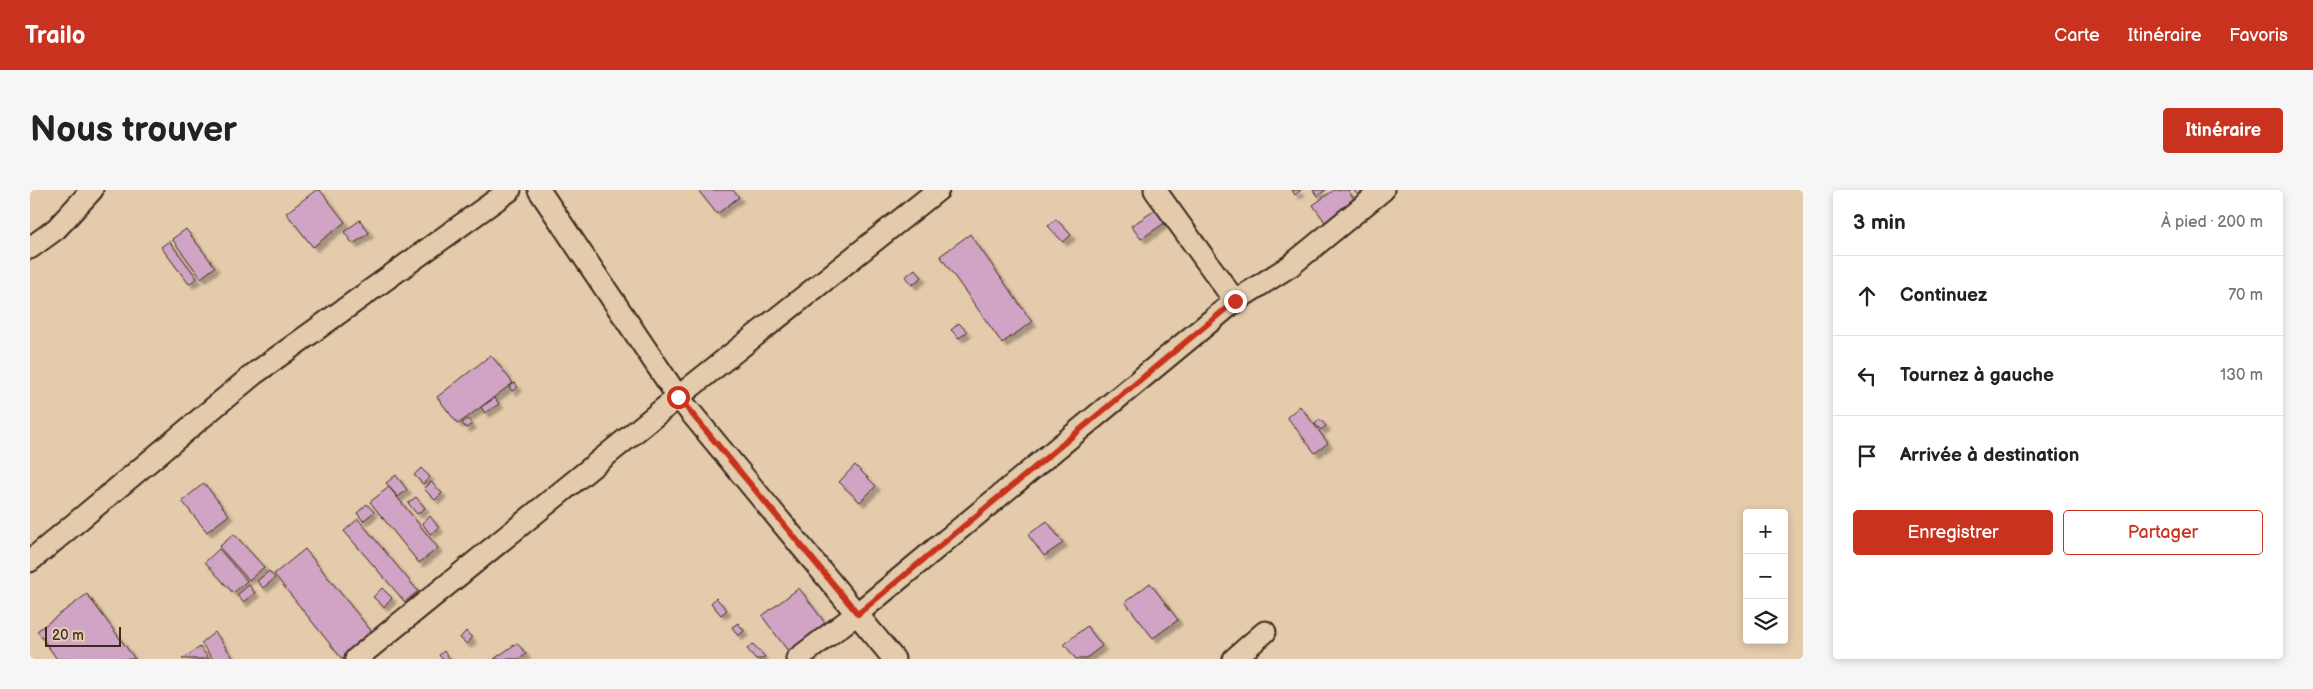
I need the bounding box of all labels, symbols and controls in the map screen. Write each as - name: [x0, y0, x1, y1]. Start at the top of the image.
- text: Trailo: [25, 21, 85, 50]
- text: Carte: [2054, 25, 2100, 46]
- text: Itinéraire: [2128, 25, 2201, 46]
- text: Favoris: [2229, 25, 2288, 46]
- button: Itinéraire: [2163, 108, 2283, 153]
- text: Nous trouver: [30, 109, 237, 152]
- text: 3 min: [1853, 210, 1906, 235]
- text: À pied · 200 m: [2161, 213, 2263, 232]
- icon: ahead: [1853, 282, 1881, 310]
- text: Continuez: [1900, 284, 1987, 307]
- text: 70 m: [2228, 286, 2263, 305]
- route end: [1224, 290, 1247, 313]
- icon: left: [1853, 362, 1881, 390]
- text: Tournez à gauche: [1900, 364, 2054, 387]
- text: 130 m: [2220, 366, 2263, 385]
- route start: [667, 386, 690, 409]
- icon: arrive: [1853, 442, 1881, 470]
- text: Arrivée à destination: [1900, 444, 2079, 467]
- map controls: [1743, 509, 1788, 644]
- button: +: [1743, 509, 1788, 554]
- button: Enregistrer: [1853, 510, 2053, 555]
- button: Partager: [2063, 510, 2263, 555]
- button: −: [1743, 554, 1788, 599]
- button: layers: [1743, 599, 1788, 644]
- scale bar: [45, 624, 121, 647]
- text: 20 m: [52, 627, 84, 644]

